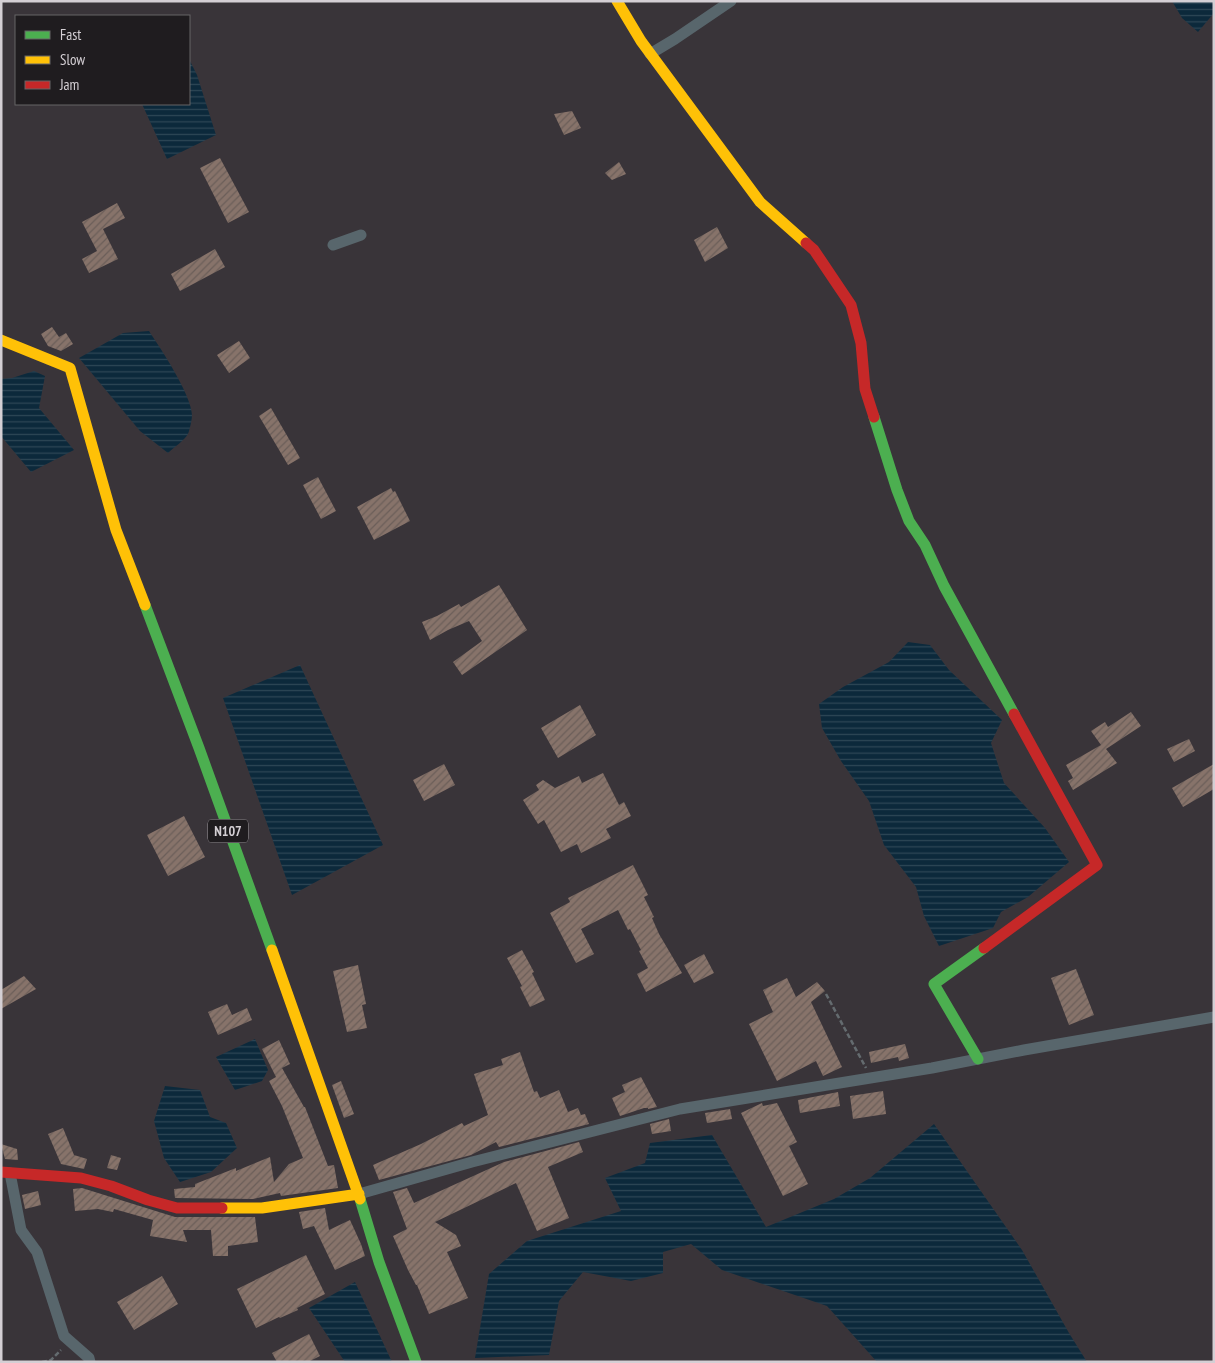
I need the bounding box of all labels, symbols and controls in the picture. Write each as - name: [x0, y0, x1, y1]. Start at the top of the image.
- legend: [15, 15, 190, 105]
- text: Fast: [60, 25, 81, 44]
- text: Slow: [60, 50, 85, 69]
- text: Jam: [59, 75, 79, 94]
- road number: N107: [208, 819, 248, 842]

